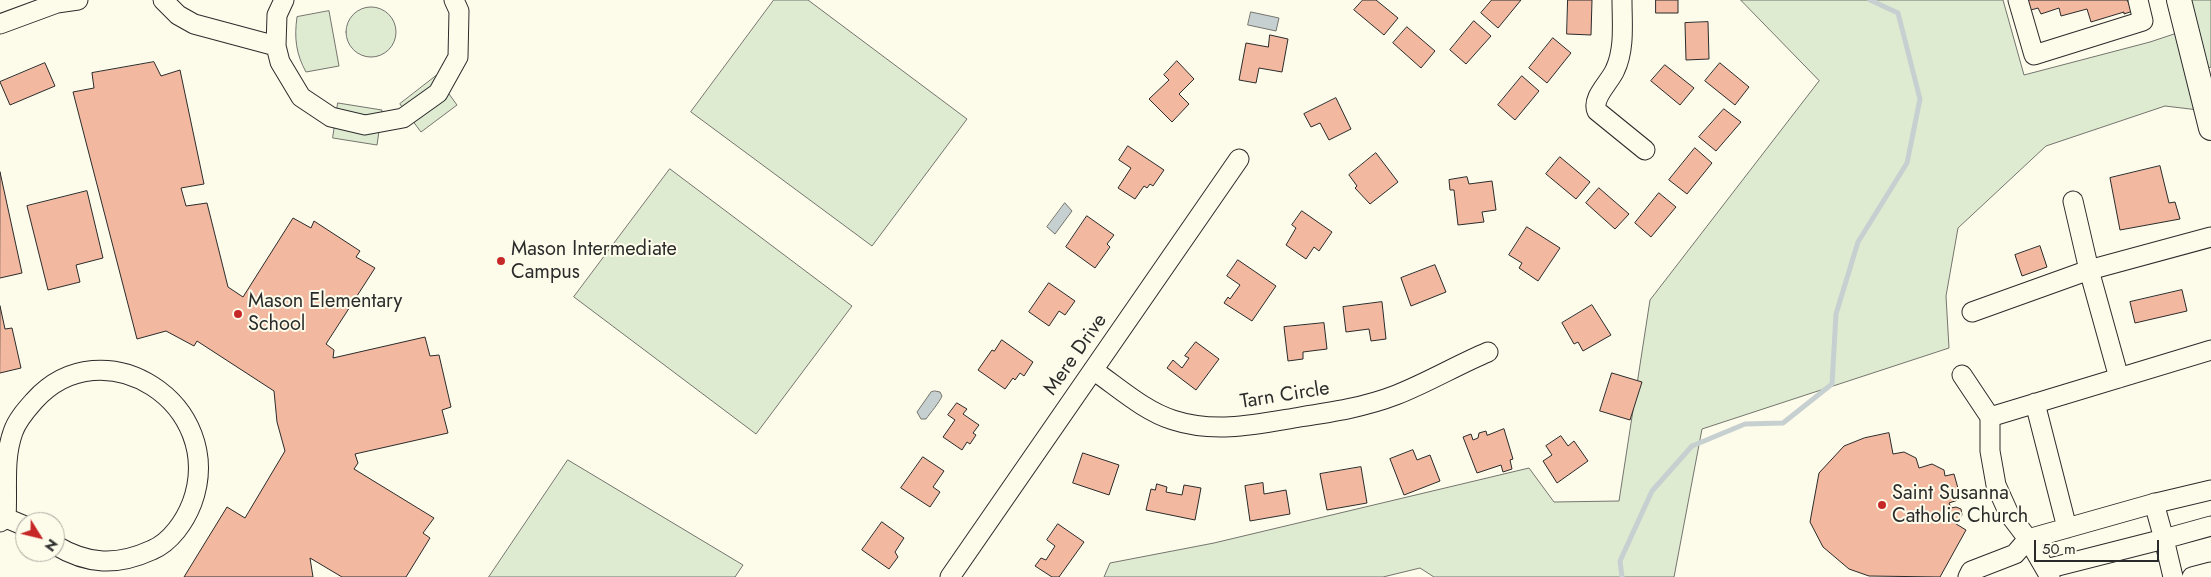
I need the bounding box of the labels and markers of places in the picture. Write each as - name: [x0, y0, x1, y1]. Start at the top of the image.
- place label: Mason Intermediate Campus: [511, 238, 677, 285]
- marker: Mason Intermediate Campus: [495, 255, 507, 267]
- place label: Mason Elementary School: [248, 290, 402, 337]
- marker: Mason Elementary School: [232, 308, 244, 320]
- place label: Saint Susanna Catholic Church: [1892, 482, 2028, 529]
- marker: Saint Susanna Catholic Church: [1876, 499, 1888, 511]

